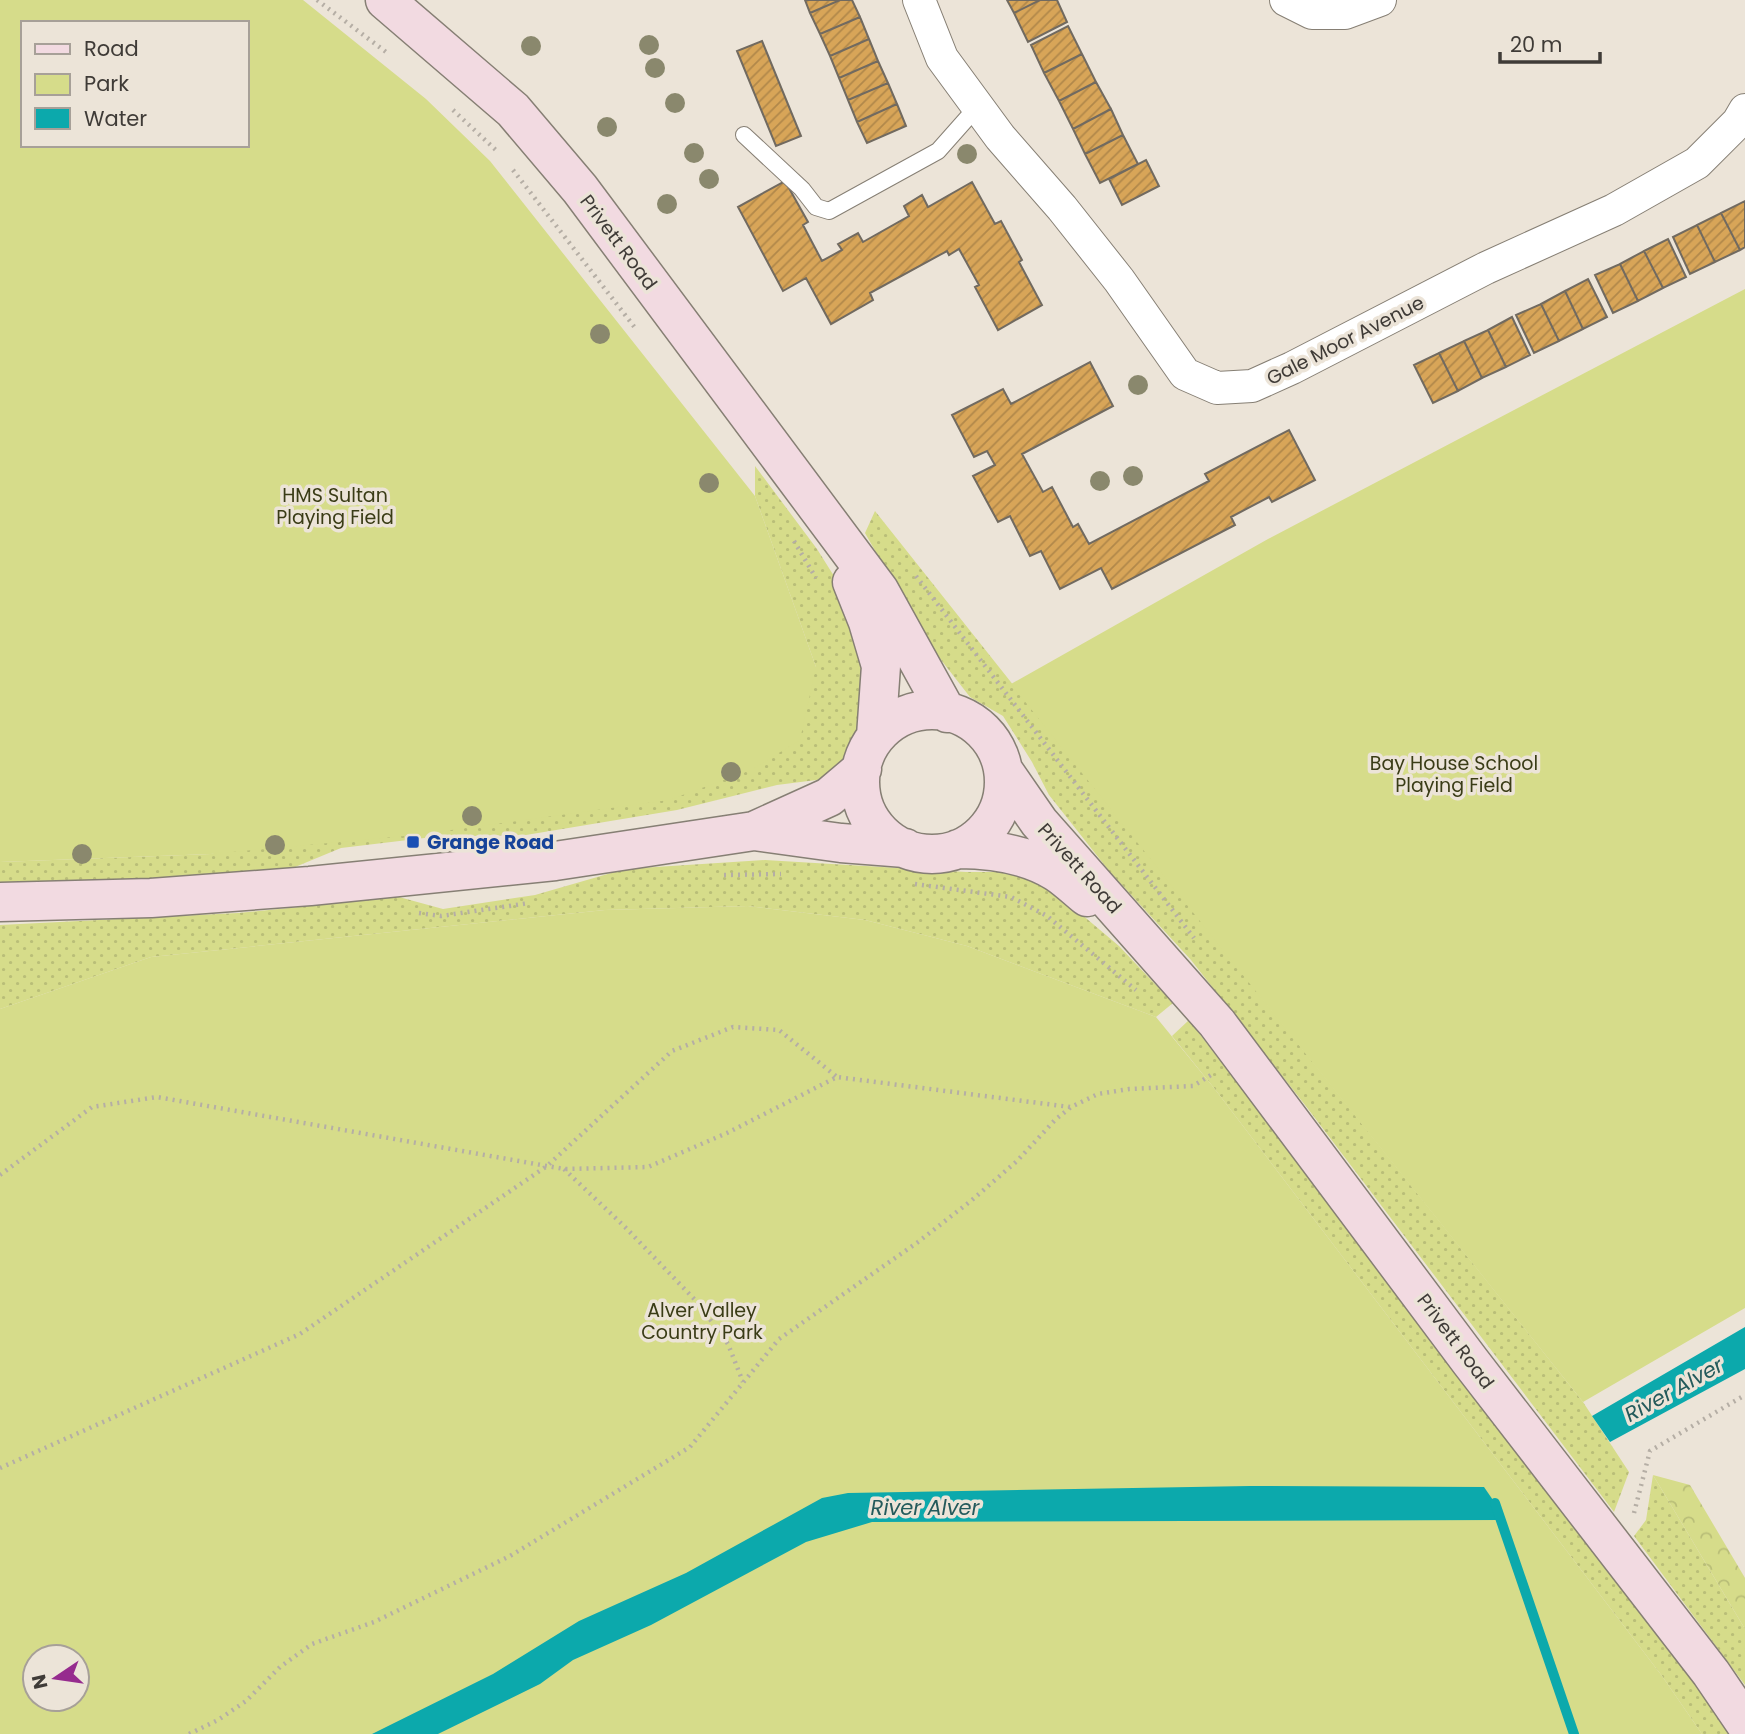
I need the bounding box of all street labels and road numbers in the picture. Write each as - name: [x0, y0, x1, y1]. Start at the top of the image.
- street label: Privett Road: [574, 189, 664, 296]
- street label: Gale Moor Avenue: [1262, 289, 1429, 392]
- street label: Privett Road: [1032, 817, 1128, 920]
- street label: Privett Road: [1411, 1288, 1501, 1395]

